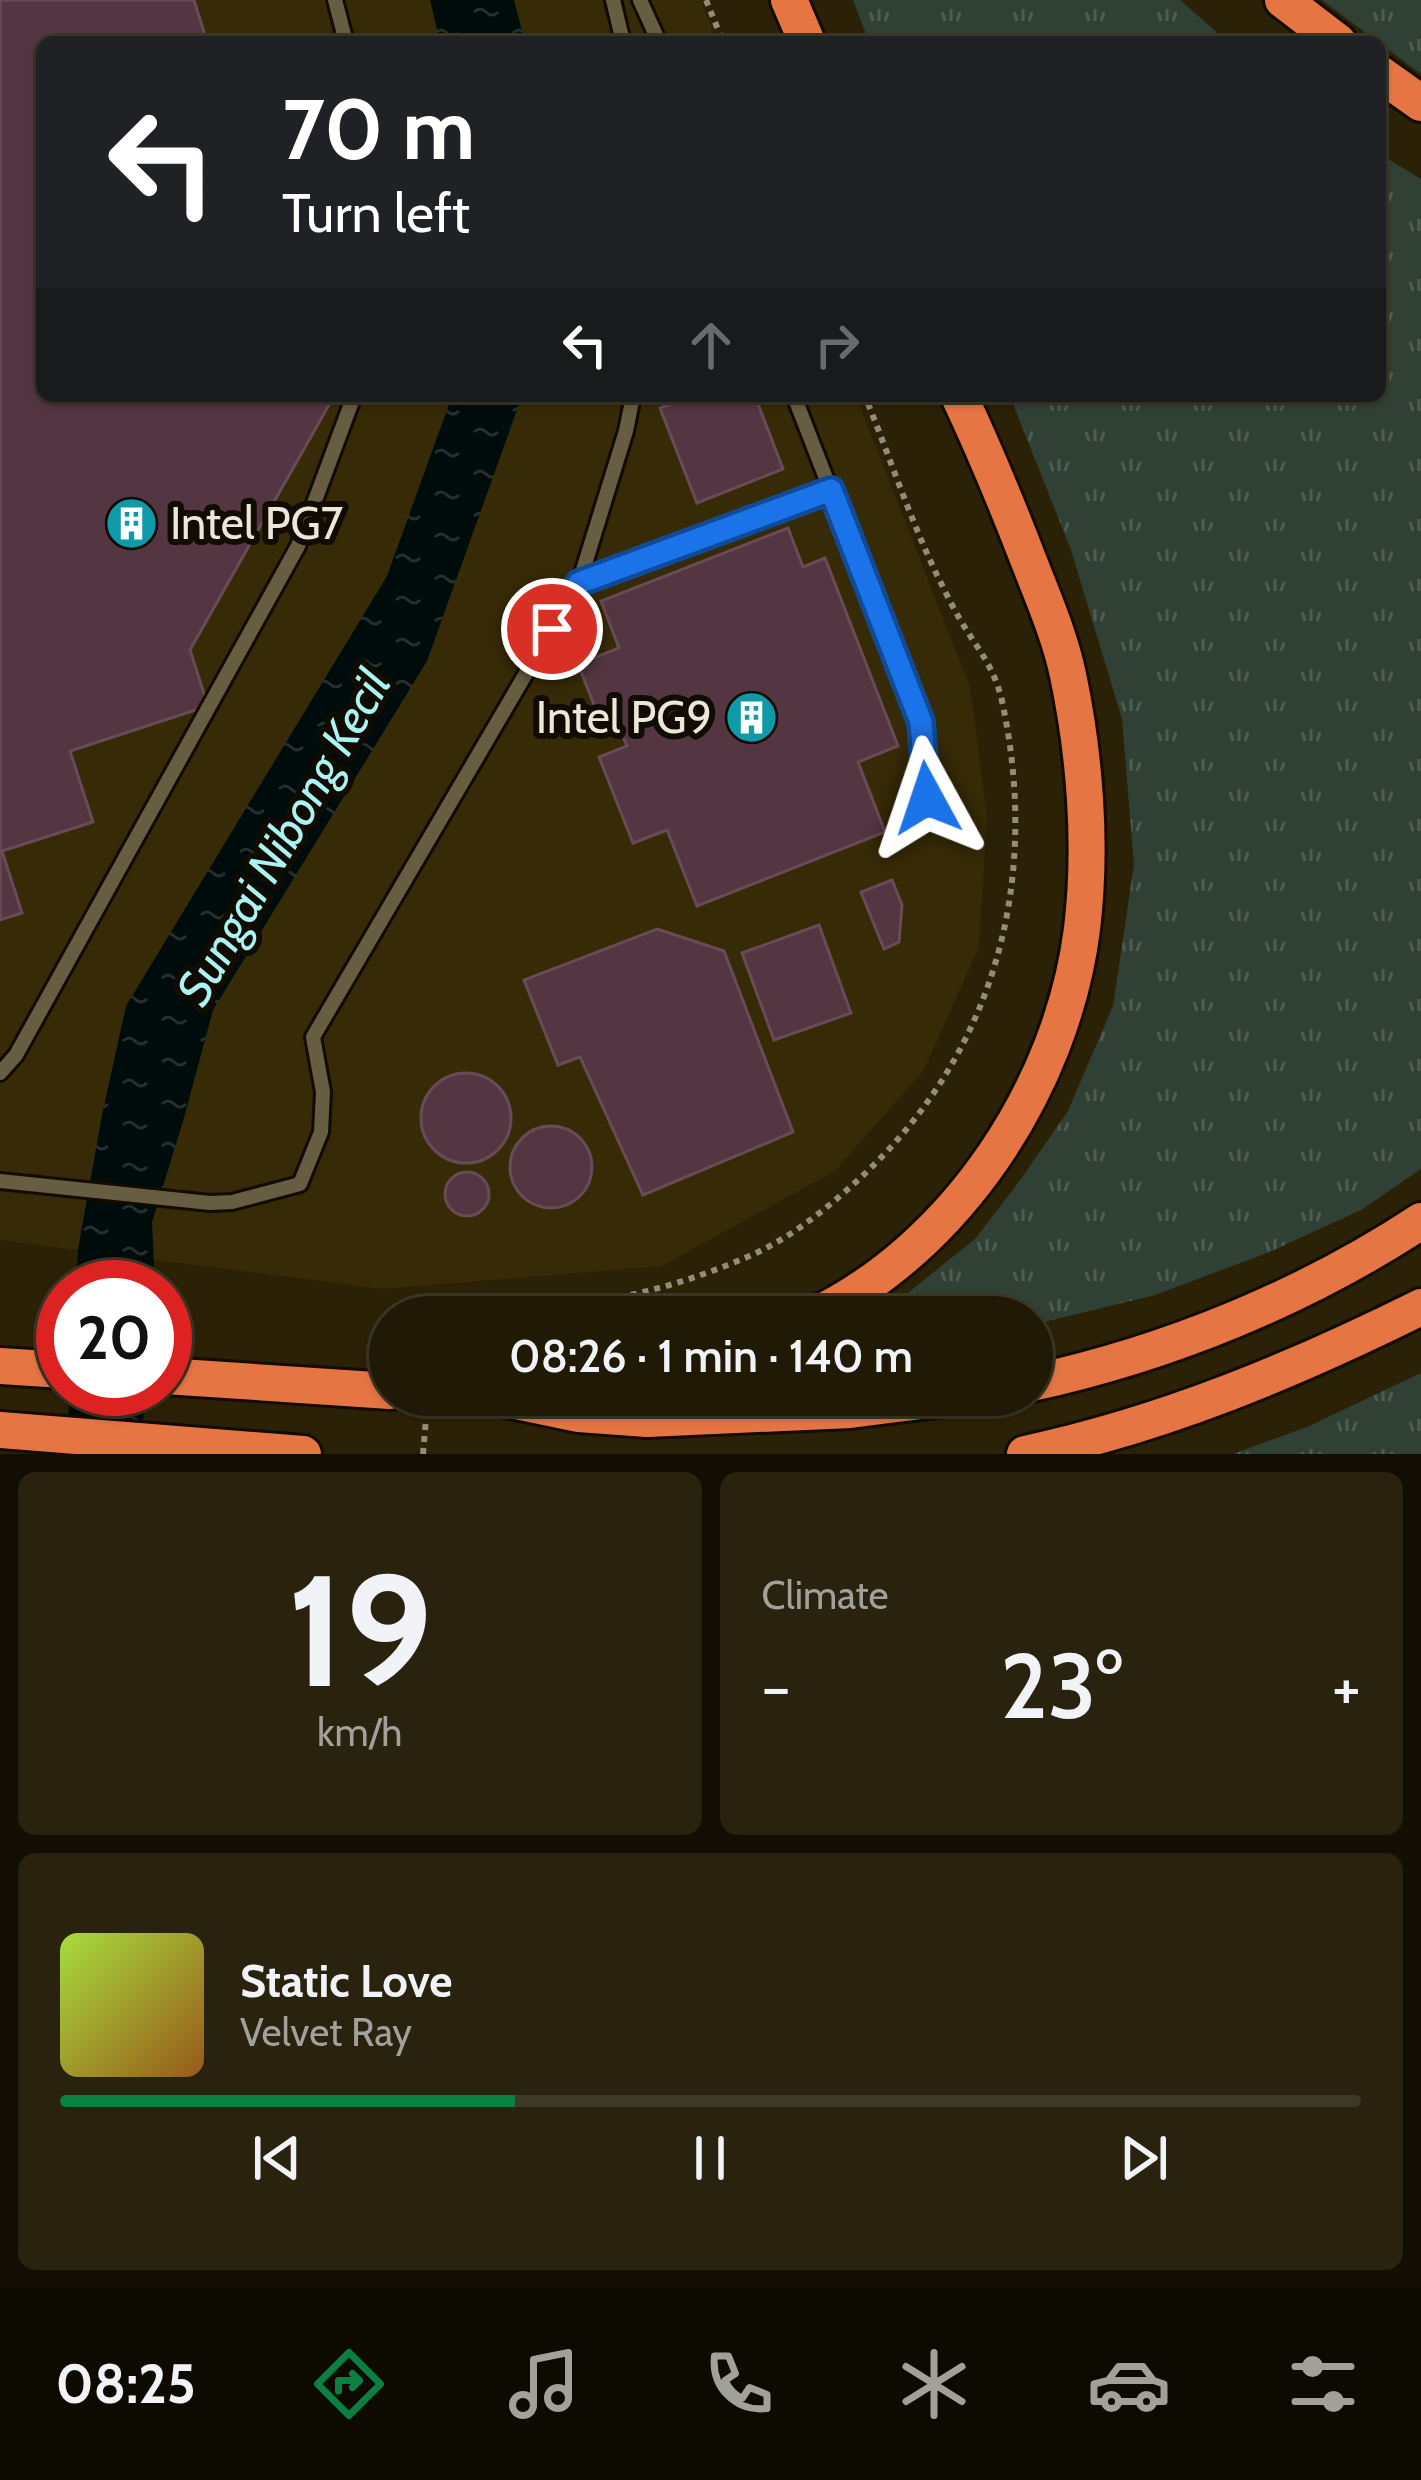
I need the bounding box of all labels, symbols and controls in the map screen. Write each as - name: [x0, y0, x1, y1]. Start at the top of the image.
- text: 70 m: [282, 78, 475, 180]
- icon: left: [84, 84, 240, 240]
- text: Turn left: [282, 180, 470, 246]
- icon: left: [552, 312, 618, 378]
- icon: ahead: [678, 312, 744, 378]
- icon: right: [804, 312, 870, 378]
- building icon: Intel PG7: [103, 495, 159, 551]
- place label: Intel PG7: [170, 496, 344, 550]
- pin: [501, 578, 603, 680]
- icon: arrive: [519, 596, 585, 662]
- water label: Sungai Nibong Kecil: [164, 658, 403, 1015]
- building icon: Intel PG9: [723, 689, 779, 745]
- place label: Intel PG9: [536, 690, 712, 744]
- position arrow: [864, 735, 990, 861]
- speed limit sign: 20: [36, 1260, 192, 1416]
- text: 08:26 · 1 min · 140 m: [509, 1329, 913, 1383]
- text: 19: [287, 1535, 432, 1725]
- text: Climate: [762, 1571, 888, 1619]
- text: 23°: [1000, 1631, 1122, 1741]
- text: −: [762, 1646, 791, 1727]
- text: +: [1332, 1646, 1361, 1727]
- text: km/h: [317, 1708, 402, 1756]
- text: Static Love: [240, 1954, 453, 2008]
- text: Velvet Ray: [240, 2008, 412, 2056]
- icon: previous: [244, 2125, 310, 2191]
- icon: pause: [677, 2125, 743, 2191]
- icon: next: [1111, 2125, 1177, 2191]
- icon: directions: [307, 2342, 391, 2426]
- icon: music: [502, 2342, 586, 2426]
- icon: phone: [697, 2342, 781, 2426]
- icon: climate: [892, 2342, 976, 2426]
- icon: car: [1087, 2342, 1171, 2426]
- icon: filters: [1281, 2342, 1365, 2426]
- text: 08:25: [55, 2351, 196, 2417]

